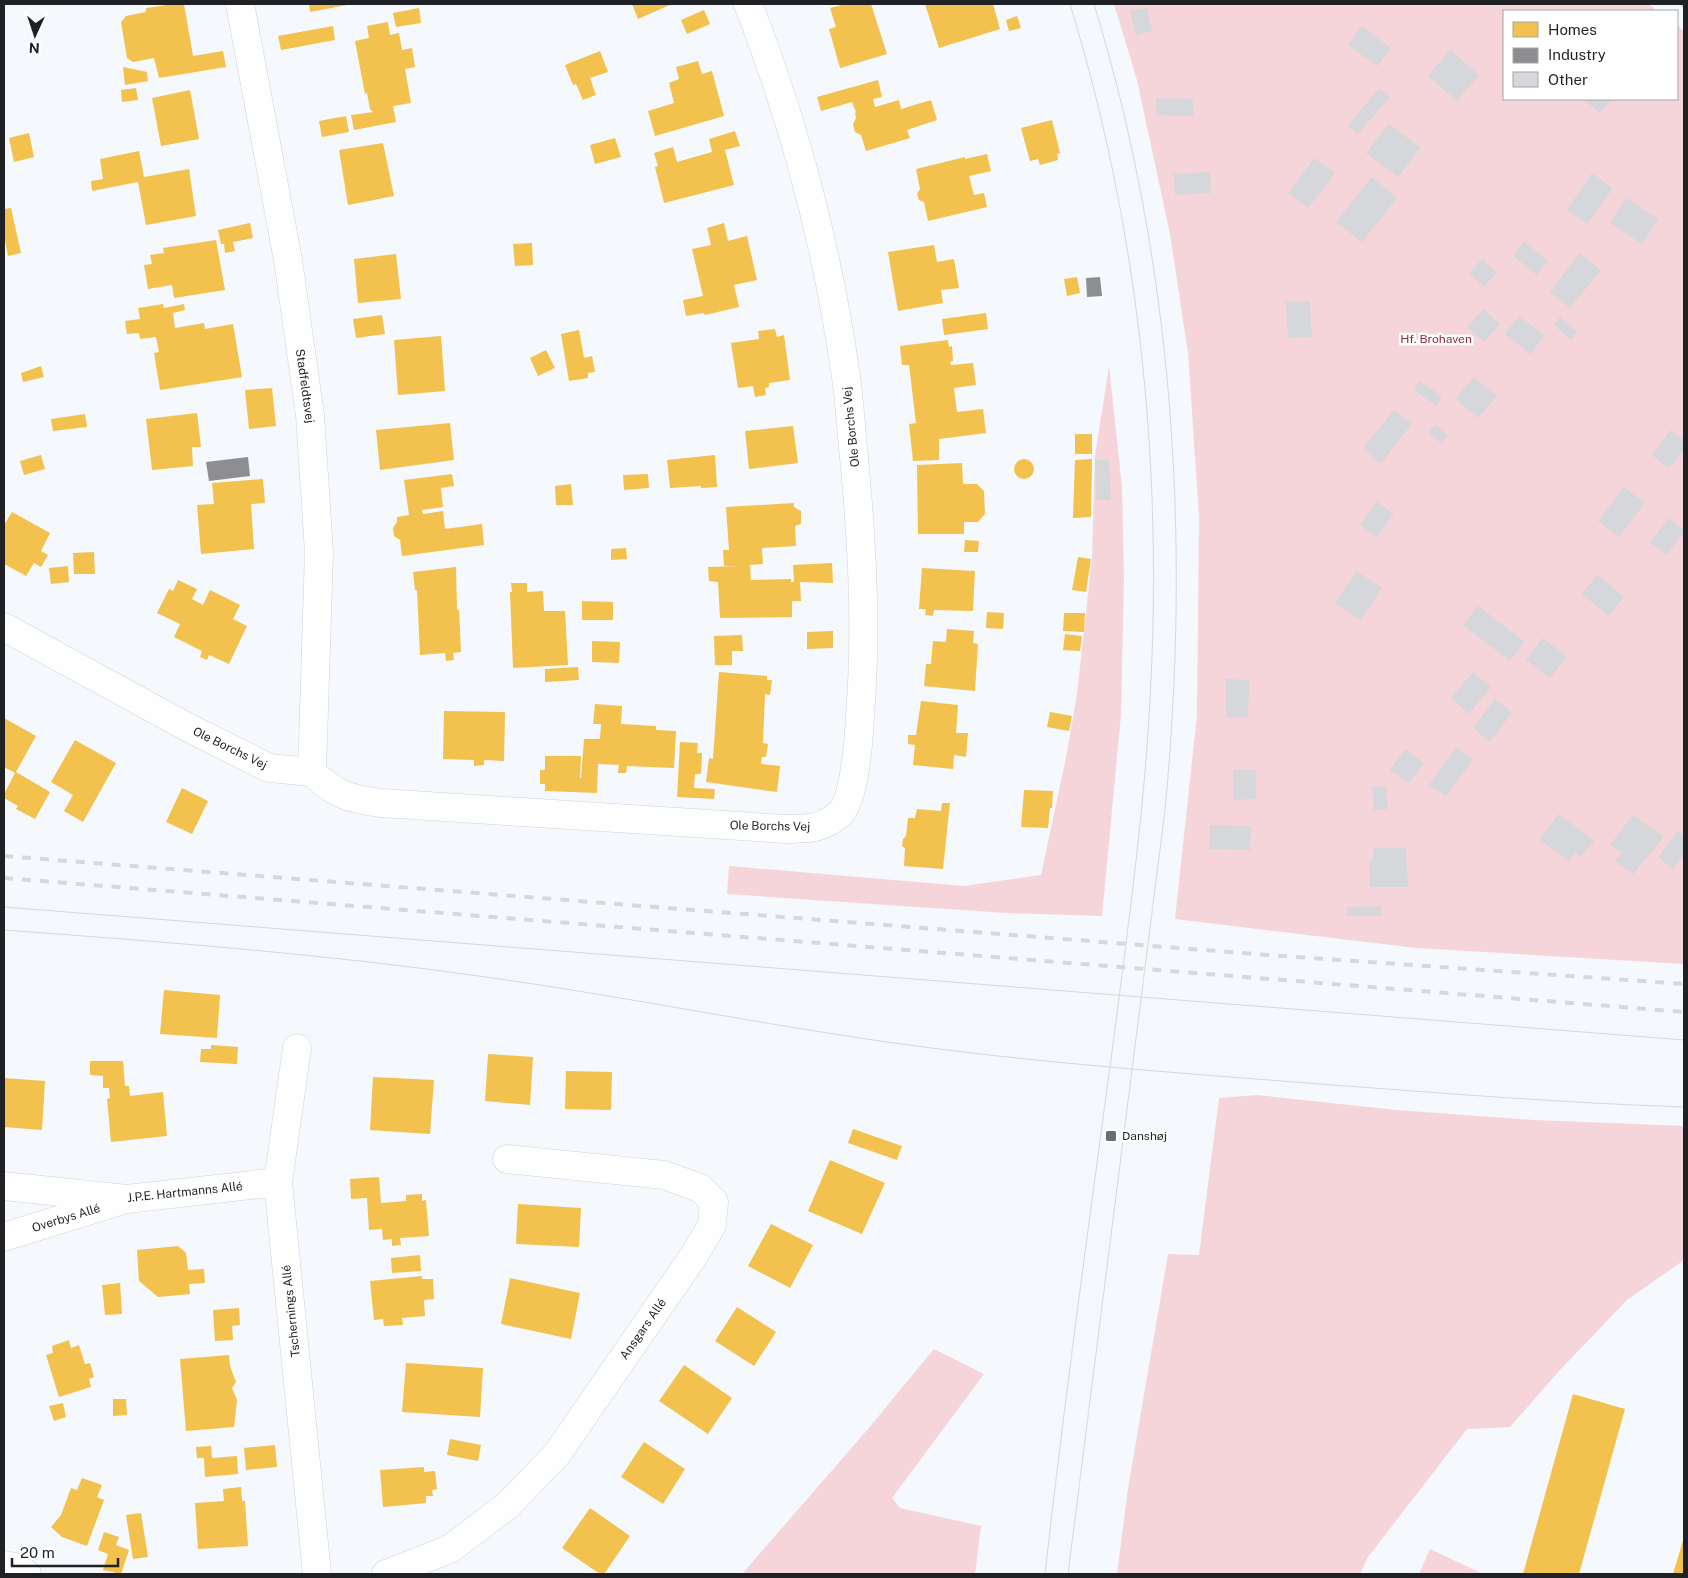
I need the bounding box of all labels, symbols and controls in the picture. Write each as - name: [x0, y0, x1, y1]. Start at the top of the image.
- north arrow: [10, 10, 60, 60]
- legend: [1503, 10, 1678, 100]
- text: Homes: [1548, 21, 1597, 38]
- text: N: [28, 40, 40, 56]
- text: Industry: [1548, 46, 1606, 63]
- text: Other: [1548, 71, 1588, 88]
- park label: Hf. Brohaven: [1400, 332, 1472, 346]
- street label: Stadfeldtsvej: [293, 348, 317, 424]
- street label: Ole Borchs Vej: [840, 386, 862, 468]
- street label: Ole Borchs Vej: [191, 724, 269, 772]
- street label: Ole Borchs Vej: [730, 818, 810, 834]
- marker: Danshøj: [1104, 1129, 1118, 1143]
- place label: Danshøj: [1122, 1129, 1167, 1143]
- street label: J.P.E. Hartmanns Allé: [127, 1179, 244, 1205]
- street label: Overbys Allé: [30, 1201, 102, 1235]
- street label: Tschernings Allé: [279, 1264, 303, 1358]
- street label: Ansgars Allé: [617, 1296, 669, 1362]
- scale bar: [12, 1536, 119, 1568]
- text: 20 m: [20, 1544, 55, 1561]

